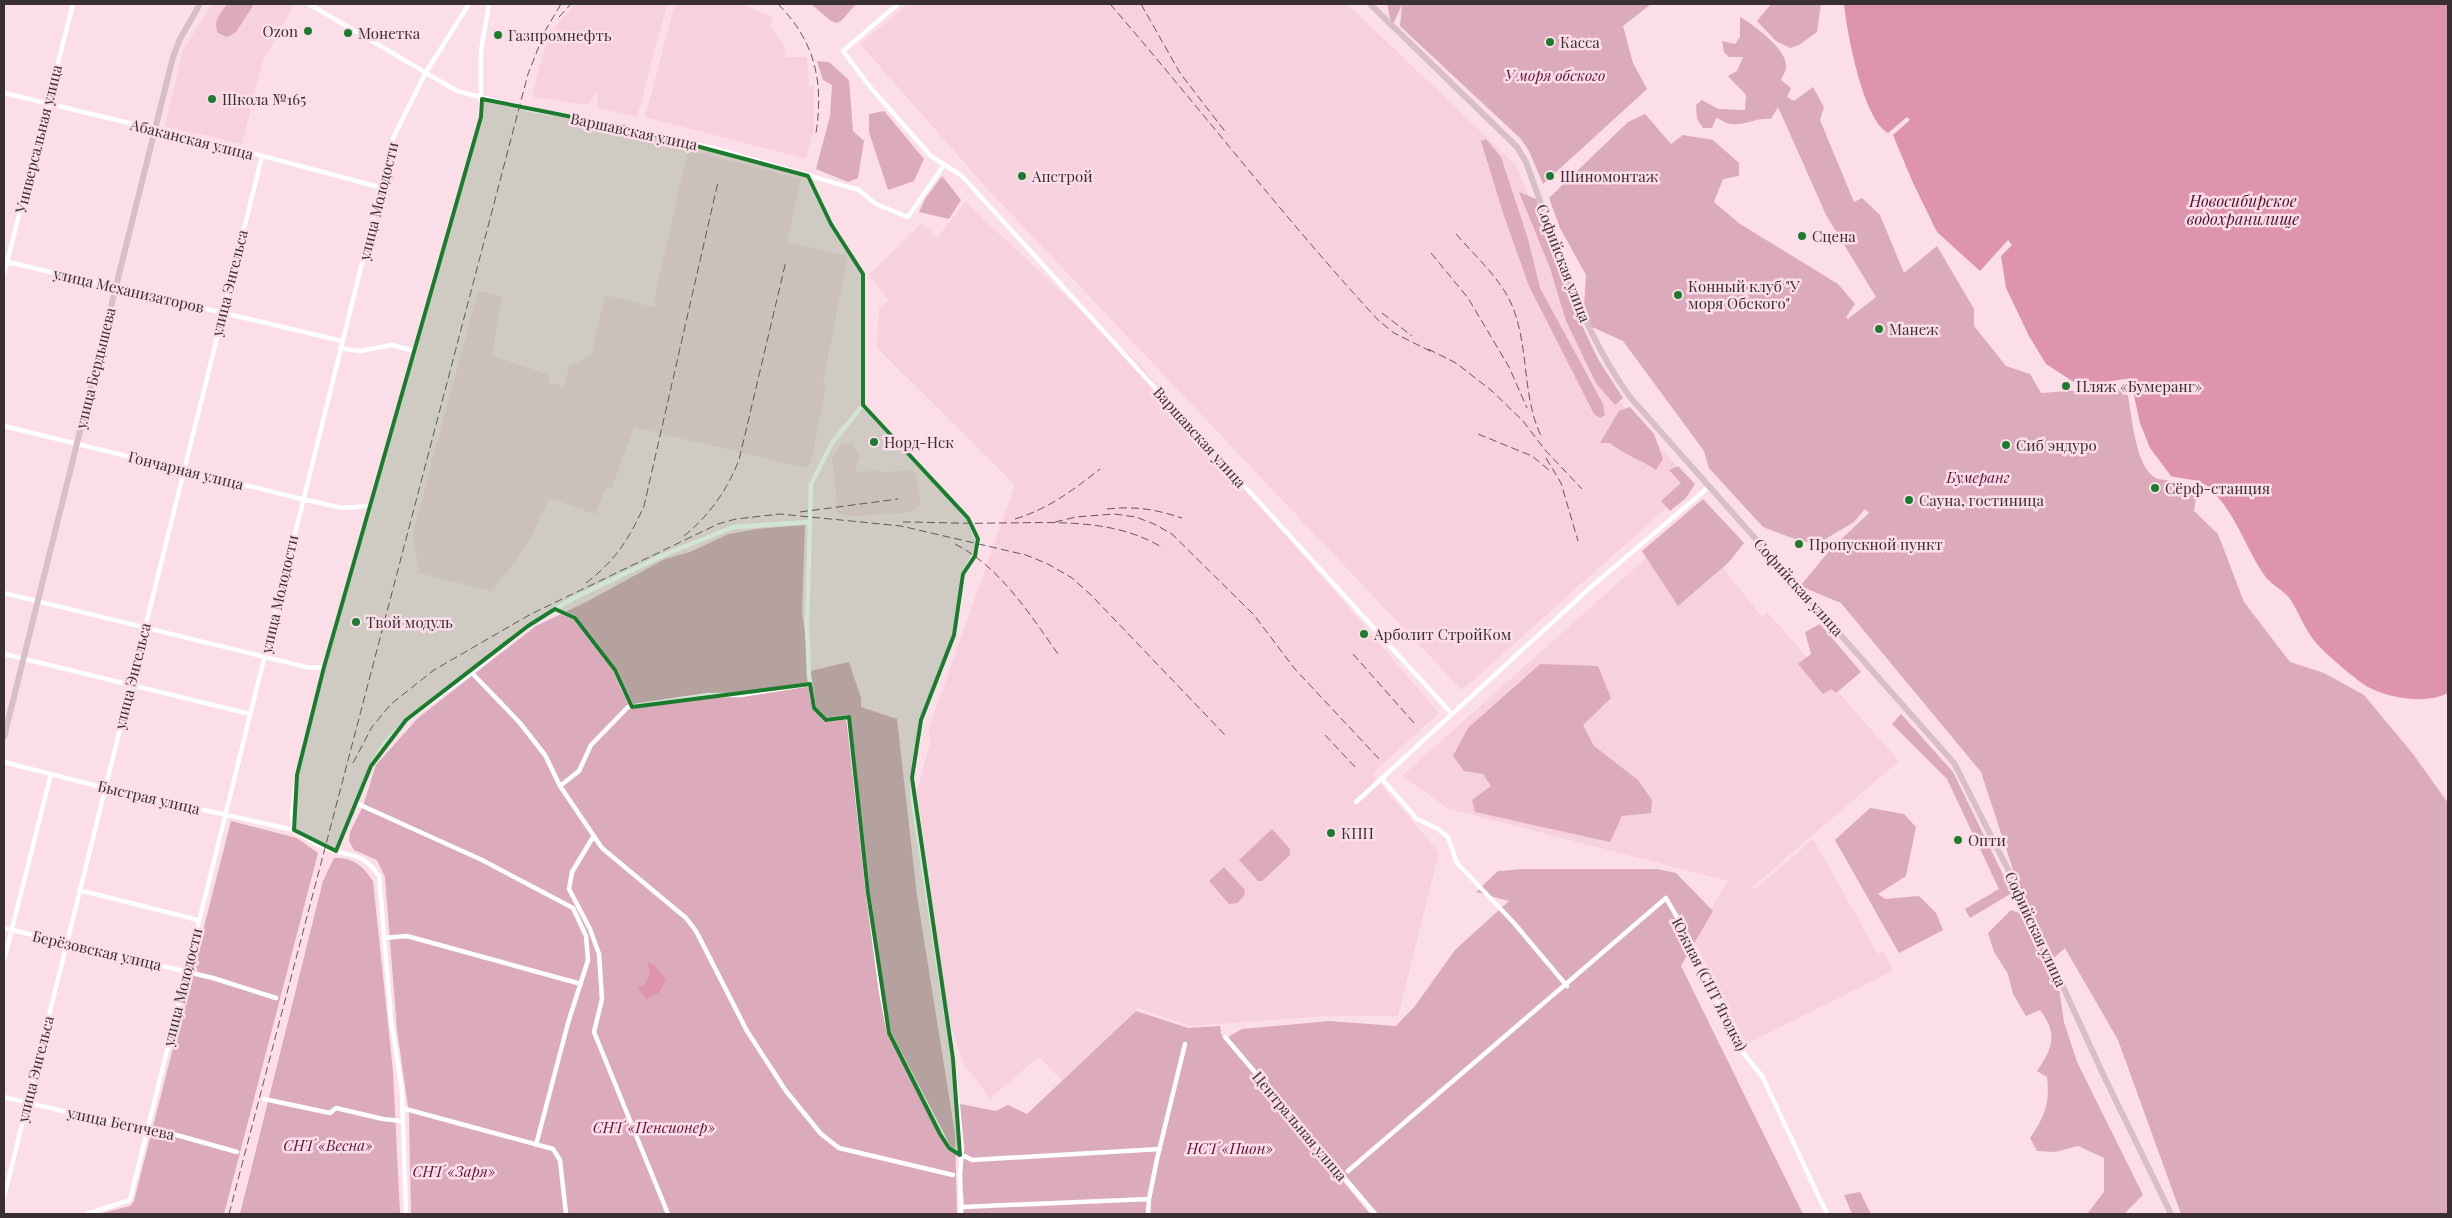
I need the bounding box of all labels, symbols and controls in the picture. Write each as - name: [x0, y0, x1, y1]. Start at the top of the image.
- place label: Ozon: [263, 21, 298, 41]
- place label: Монетка: [358, 23, 421, 43]
- marker: Ozon: [302, 25, 314, 37]
- place label: Газпромнефть: [508, 25, 612, 45]
- marker: Монетка: [342, 27, 354, 39]
- marker: Газпромнефть: [492, 29, 504, 41]
- place label: Касса: [1560, 32, 1600, 52]
- marker: Касса: [1544, 36, 1556, 48]
- street label: Универсальная улица: [10, 62, 66, 216]
- park label: У моря обского: [1505, 65, 1605, 85]
- place label: Школа №165: [222, 89, 306, 109]
- marker: Школа №165: [206, 93, 218, 105]
- street label: Варшавская улица: [569, 108, 700, 154]
- street label: Абаканская улица: [127, 114, 256, 164]
- street label: улица Молодости: [353, 140, 402, 263]
- place label: Апстрой: [1031, 166, 1093, 186]
- place label: Шиномонтаж: [1560, 166, 1659, 186]
- marker: Апстрой: [1016, 170, 1028, 182]
- marker: Шиномонтаж: [1544, 170, 1556, 182]
- water label: Новосибирское водохранилище: [2187, 190, 2299, 229]
- street label: Софийская улица: [1532, 201, 1596, 325]
- place label: Сцена: [1812, 226, 1856, 246]
- street label: улица Энгельса: [206, 227, 252, 339]
- marker: Сцена: [1796, 230, 1808, 242]
- street label: улица Механизаторов: [51, 263, 206, 317]
- place label: Конный клуб "У моря Обского": [1688, 276, 1800, 313]
- marker: Конный клуб "У моря Обского": [1672, 289, 1684, 301]
- street label: улица Бердышева: [70, 305, 120, 432]
- place label: Манеж: [1889, 319, 1939, 339]
- marker: Манеж: [1873, 323, 1885, 335]
- place label: Пляж «Бумеранг»: [2076, 376, 2203, 396]
- marker: Пляж «Бумеранг»: [2060, 380, 2072, 392]
- street label: Варшавская улица: [1149, 382, 1251, 492]
- place label: Норд-Нск: [884, 432, 954, 452]
- place label: Сиб эндуро: [2016, 435, 2097, 455]
- marker: Норд-Нск: [868, 436, 880, 448]
- marker: Сиб эндуро: [2000, 439, 2012, 451]
- street label: Гончарная улица: [126, 446, 246, 494]
- park label: Бумеранг: [1946, 467, 2010, 487]
- place label: Сёрф-станция: [2165, 478, 2270, 498]
- marker: Сёрф-станция: [2149, 482, 2161, 494]
- place label: Сауна, гостиница: [1919, 490, 2045, 510]
- marker: Сауна, гостиница: [1903, 494, 1915, 506]
- street label: улица Молодости: [255, 533, 302, 656]
- street label: Софийская улица: [1750, 534, 1849, 641]
- place label: Пропускной пункт: [1809, 534, 1943, 554]
- marker: Пропускной пункт: [1793, 538, 1805, 550]
- place label: Твой модуль: [366, 612, 453, 632]
- marker: Твой модуль: [350, 616, 362, 628]
- street label: улица Энгельса: [109, 620, 155, 732]
- place label: Арболит СтройКом: [1373, 624, 1512, 644]
- marker: Арболит СтройКом: [1358, 628, 1370, 640]
- street label: Быстрая улица: [96, 776, 203, 819]
- place label: КПП: [1341, 823, 1374, 843]
- marker: КПП: [1325, 827, 1337, 839]
- place label: Опти: [1968, 830, 2006, 850]
- marker: Опти: [1952, 834, 1964, 846]
- street label: Софийская улица: [2001, 868, 2072, 990]
- street label: Южная (СНТ Ягодка): [1668, 914, 1752, 1054]
- street label: Берёзовская улица: [30, 925, 164, 975]
- street label: улица Молодости: [157, 926, 206, 1049]
- street label: улица Энгельса: [12, 1013, 58, 1125]
- street label: Центральная улица: [1248, 1067, 1352, 1186]
- street label: улица Бегичева: [65, 1102, 177, 1144]
- park label: СНТ «Пенсионер»: [593, 1117, 716, 1137]
- park label: СНТ «Весна»: [283, 1135, 373, 1155]
- park label: НСТ «Пион»: [1186, 1138, 1273, 1158]
- park label: СНТ «Заря»: [412, 1161, 496, 1181]

